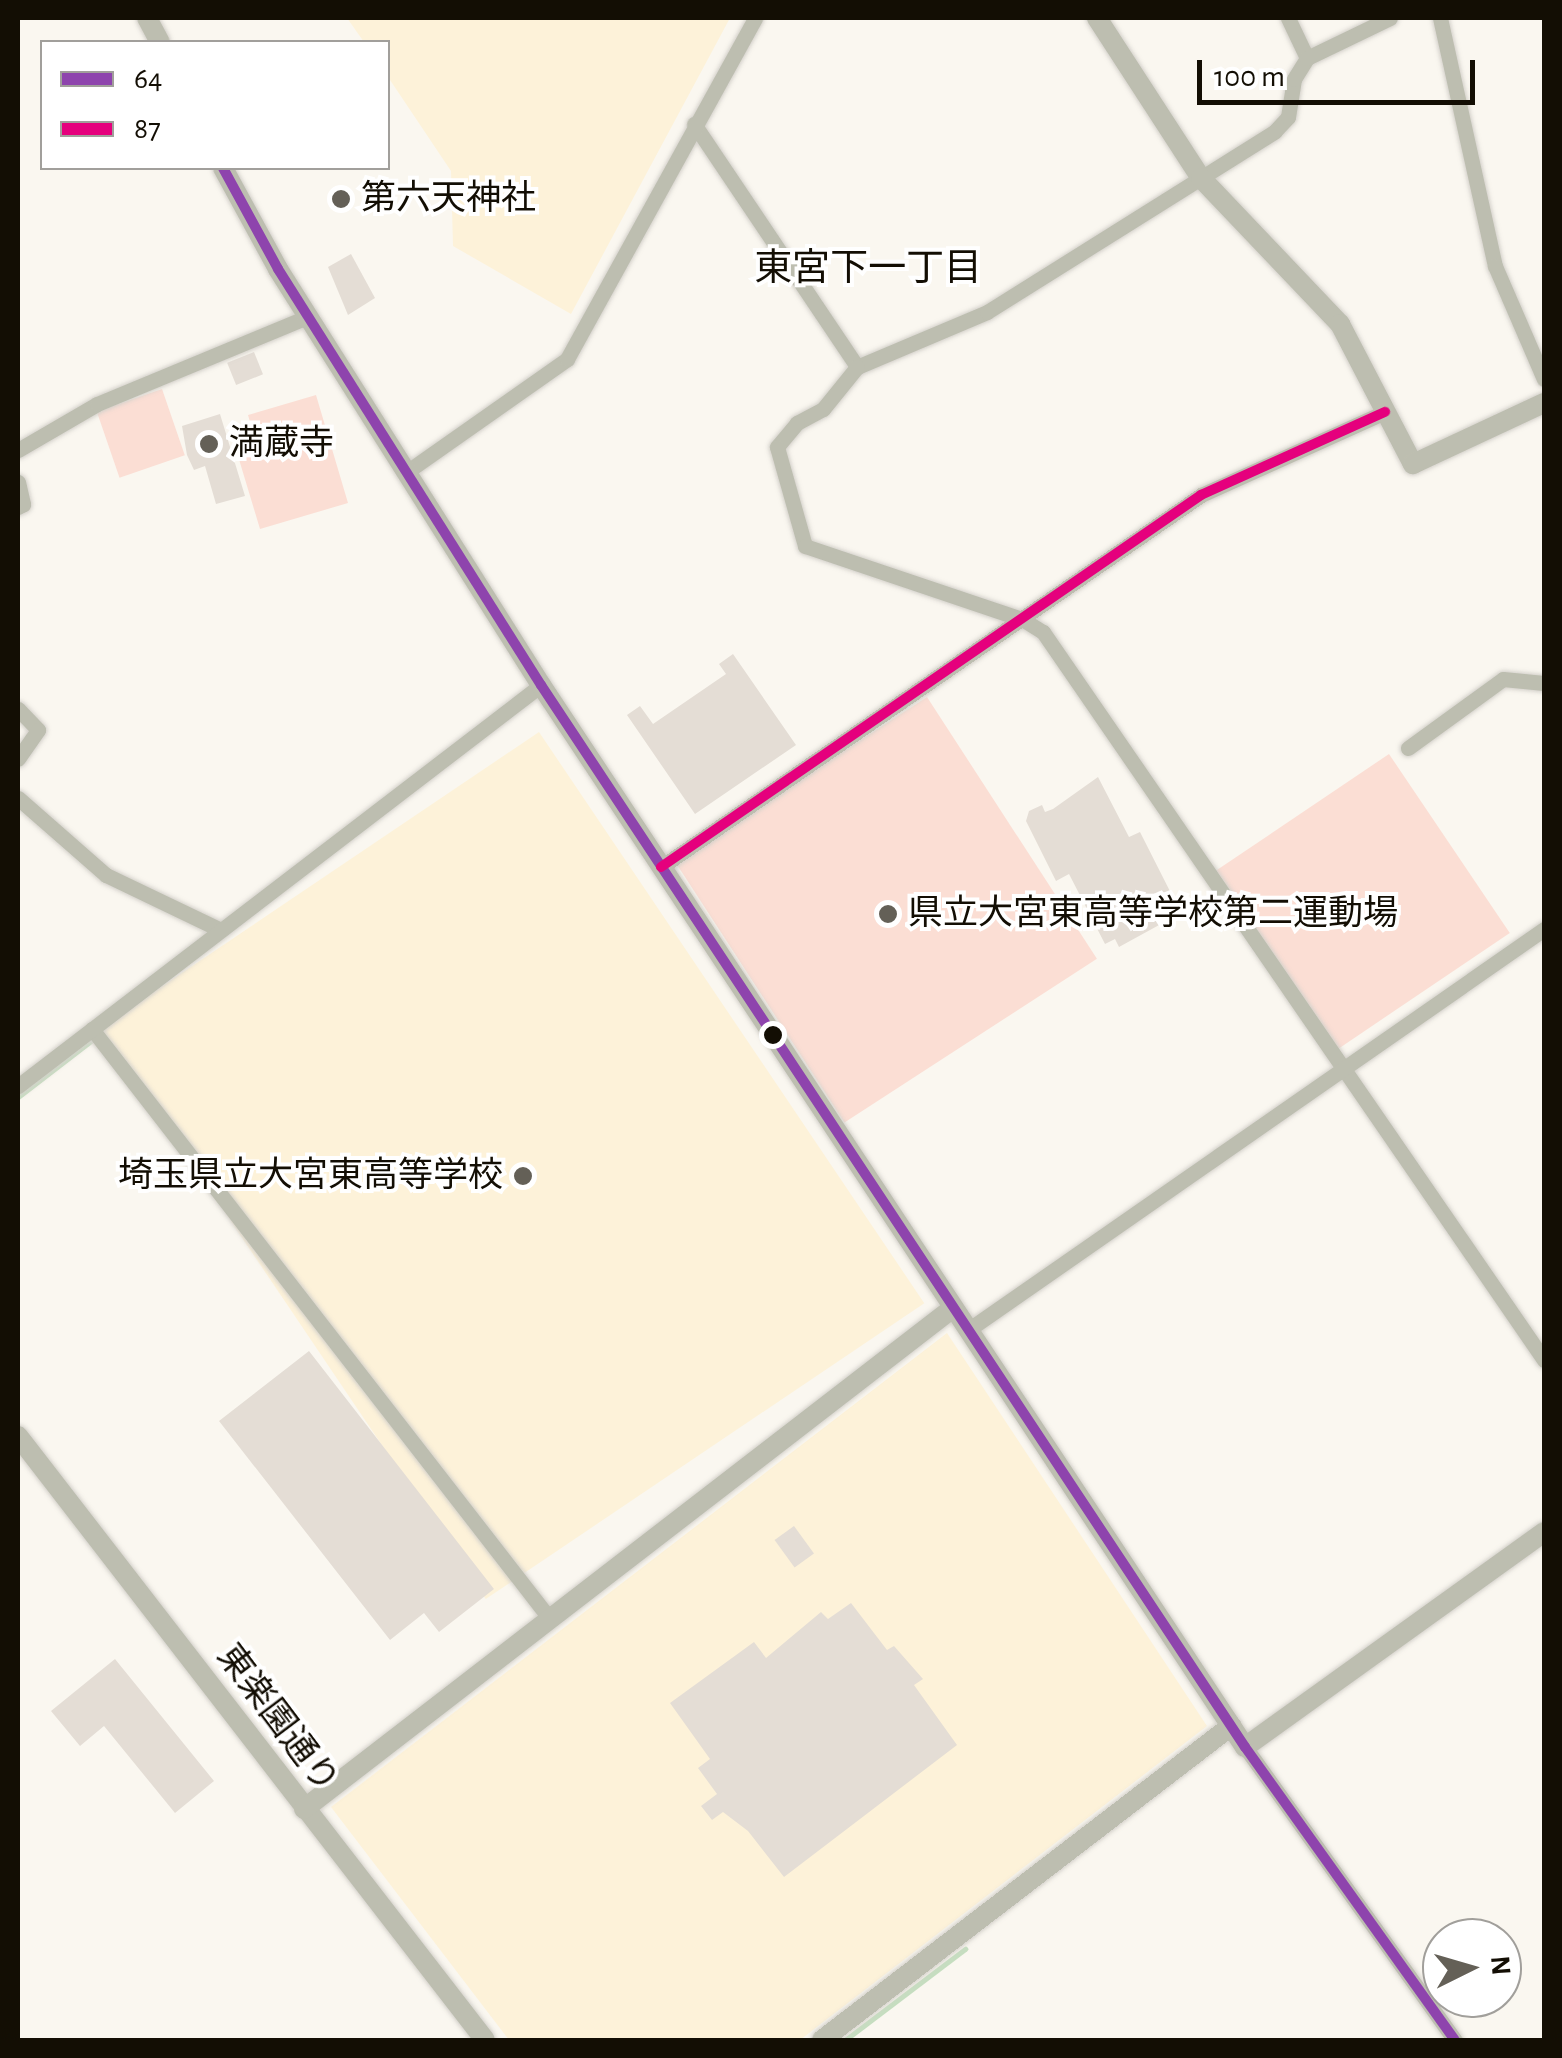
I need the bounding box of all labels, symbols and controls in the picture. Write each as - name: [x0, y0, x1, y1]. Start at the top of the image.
- legend: [40, 40, 390, 170]
- scale bar: [1202, 40, 1480, 102]
- text: 100 m: [1214, 62, 1285, 92]
- text: 64: [134, 64, 163, 94]
- text: 87: [134, 114, 161, 144]
- place label: 第六天神社: [361, 178, 536, 220]
- marker: 第六天神社: [330, 188, 352, 210]
- district label: 東宮下一丁目: [754, 247, 982, 293]
- place label: 満蔵寺: [229, 423, 334, 465]
- marker: 満蔵寺: [198, 433, 220, 455]
- place label: 県立大宮東高等学校第二運動場: [908, 893, 1398, 935]
- marker: 県立大宮東高等学校第二運動場: [877, 903, 899, 925]
- unlabelled marker: [763, 1025, 783, 1045]
- place label: 埼玉県立大宮東高等学校: [118, 1155, 503, 1197]
- marker: 埼玉県立大宮東高等学校: [512, 1165, 534, 1187]
- street label: 東楽園通り: [208, 1636, 346, 1802]
- north arrow: [1422, 1918, 1522, 2018]
- text: N: [1485, 1955, 1515, 1976]

